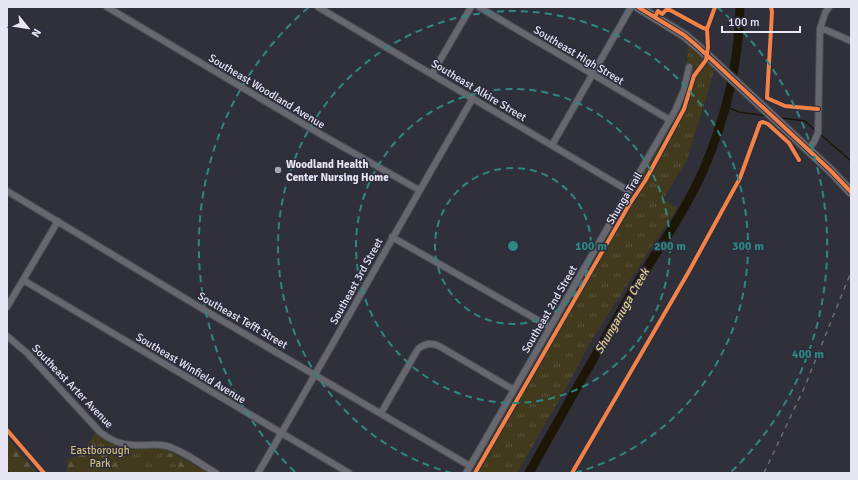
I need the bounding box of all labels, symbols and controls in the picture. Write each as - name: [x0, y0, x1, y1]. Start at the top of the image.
- north arrow: [8, 8, 48, 48]
- scale bar: [722, 8, 800, 34]
- text: 100 m: [728, 15, 760, 30]
- street label: Southeast High Street: [531, 23, 626, 88]
- text: N: [29, 26, 44, 39]
- street label: Southeast Woodland Avenue: [206, 51, 327, 131]
- street label: Southeast Alkire Street: [429, 57, 529, 124]
- place label: Woodland Health Center Nursing Home: [286, 158, 389, 184]
- marker: Woodland Health Center Nursing Home: [273, 165, 283, 175]
- street label: Shunga Trail: [604, 170, 645, 227]
- street label: Southeast 3rd Street: [327, 236, 386, 327]
- centre of rings: [506, 239, 520, 253]
- text: 100 m: [575, 239, 607, 254]
- text: 200 m: [654, 239, 686, 254]
- text: 300 m: [732, 239, 764, 254]
- street label: Southeast 2nd Street: [519, 263, 580, 355]
- water label: Shunganuga Creek: [592, 265, 654, 357]
- street label: Southeast Tefft Street: [196, 289, 290, 352]
- street label: Southeast Winfield Avenue: [133, 330, 248, 406]
- street label: Southeast Arter Avenue: [29, 342, 116, 431]
- text: 400 m: [792, 347, 824, 362]
- park label: Eastborough Park: [70, 444, 130, 470]

